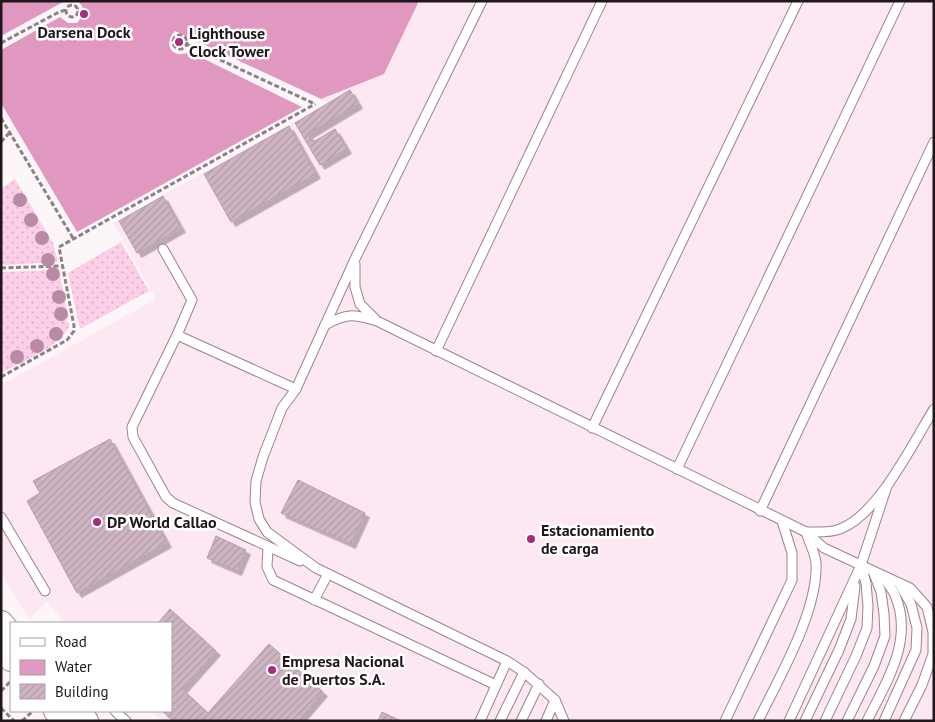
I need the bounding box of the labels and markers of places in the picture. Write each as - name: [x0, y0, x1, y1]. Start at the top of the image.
- marker: Darsena Dock: [78, 8, 90, 20]
- place label: Darsena Dock: [37, 22, 131, 42]
- place label: Lighthouse Clock Tower: [189, 23, 270, 61]
- marker: Lighthouse Clock Tower: [173, 36, 185, 48]
- place label: DP World Callao: [107, 512, 217, 532]
- marker: DP World Callao: [91, 516, 103, 528]
- place label: Estacionamiento de carga: [541, 520, 655, 558]
- marker: Estacionamiento de carga: [525, 533, 537, 545]
- place label: Empresa Nacional de Puertos S.A.: [282, 651, 404, 689]
- marker: Empresa Nacional de Puertos S.A.: [266, 664, 278, 676]

